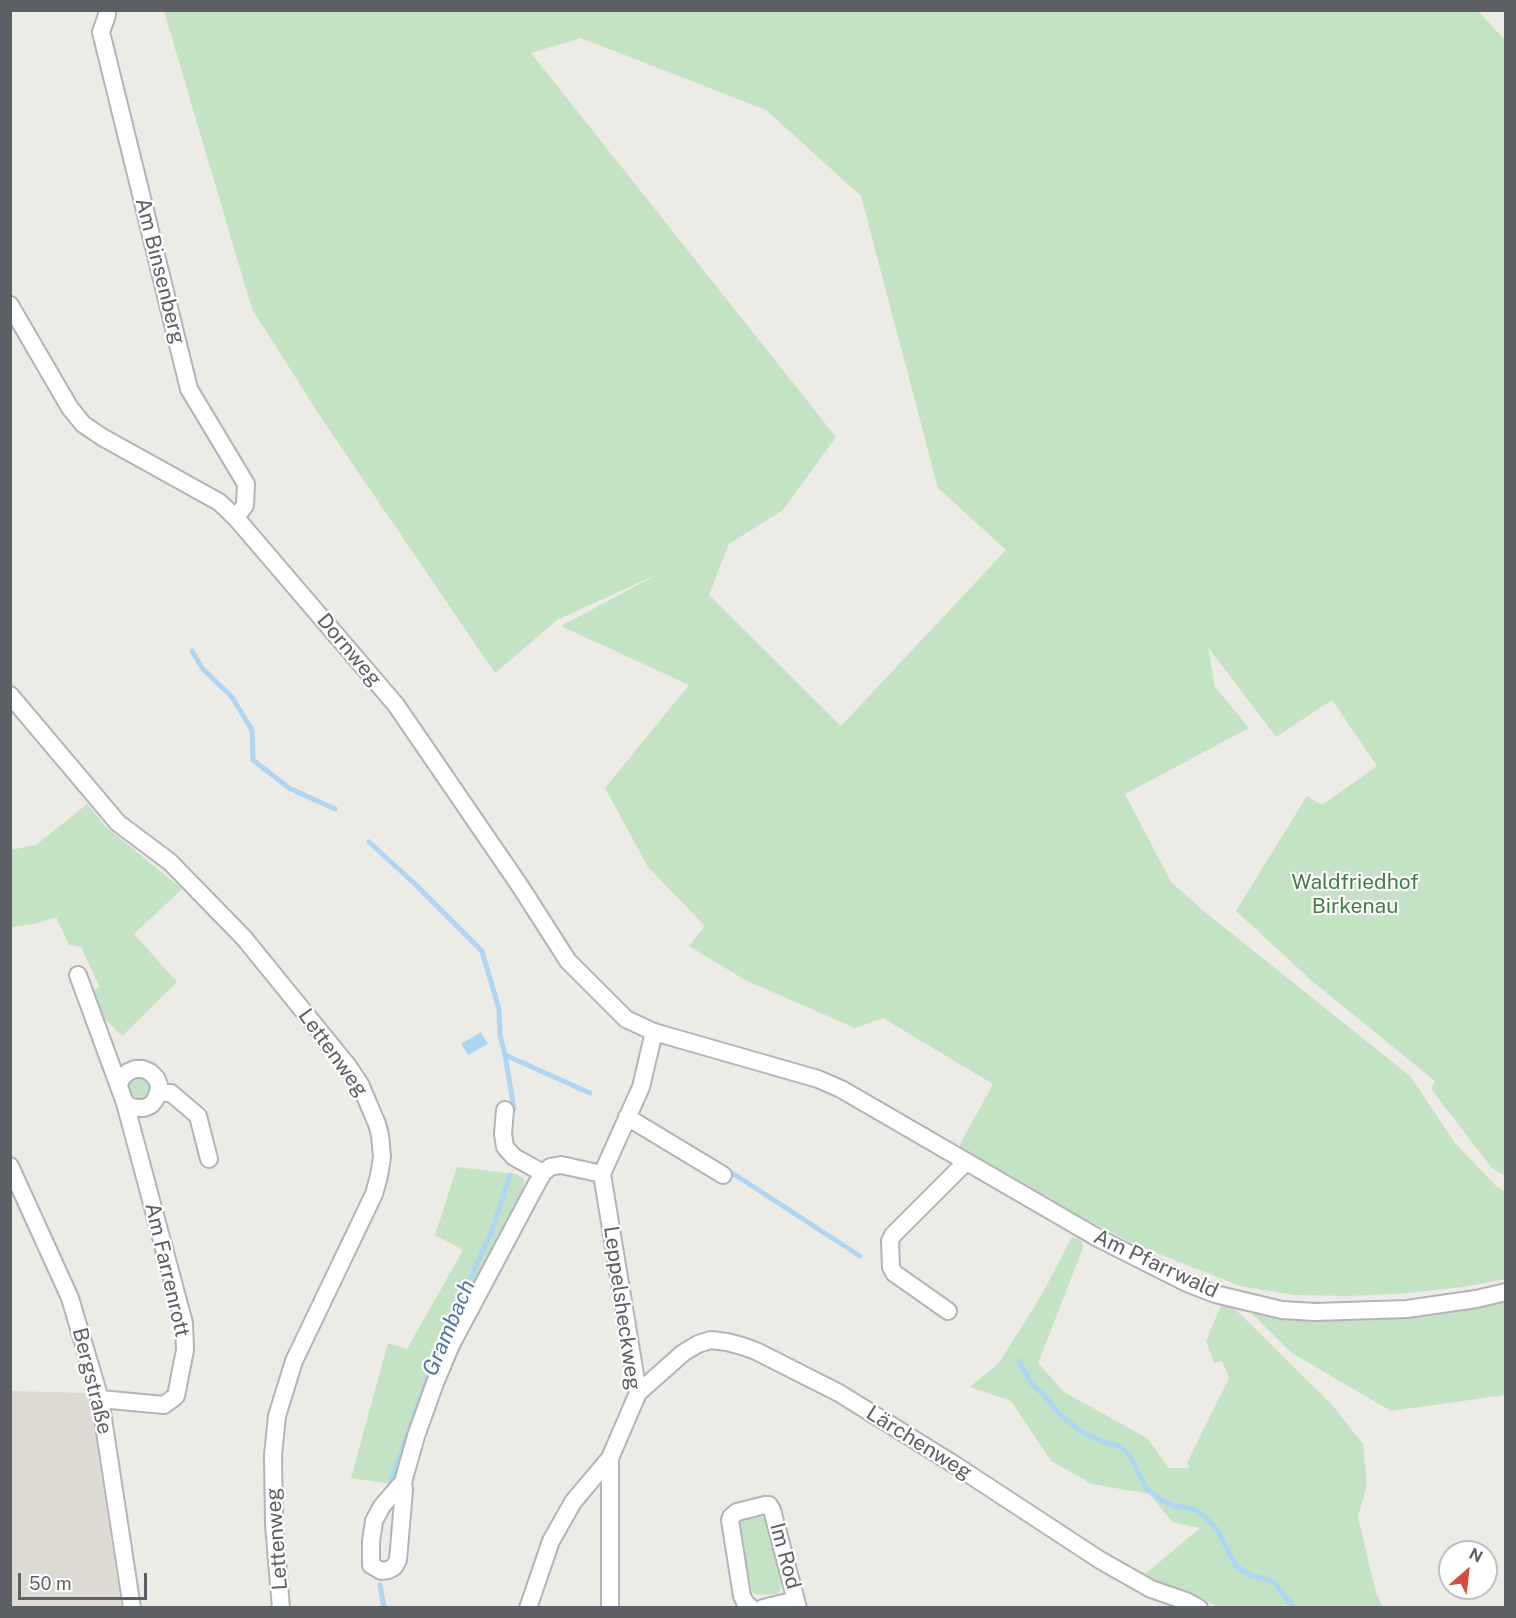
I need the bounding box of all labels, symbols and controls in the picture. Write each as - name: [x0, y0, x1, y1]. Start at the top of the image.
- street label: Am Binsenberg: [130, 195, 190, 347]
- street label: Dornweg: [311, 608, 387, 692]
- park label: Waldfriedhof Birkenau: [1291, 870, 1419, 920]
- street label: Lettenweg: [293, 1004, 373, 1102]
- street label: Am Farrenrott: [139, 1200, 195, 1340]
- street label: Leppelsheckweg: [598, 1224, 646, 1392]
- street label: Am Pfarrwald: [1090, 1224, 1222, 1304]
- water label: Grambach: [417, 1276, 481, 1380]
- street label: Bergstraße: [67, 1325, 117, 1437]
- street label: Lärchenweg: [862, 1401, 976, 1485]
- street label: Lettenweg: [261, 1487, 293, 1591]
- street label: Im Rod: [764, 1520, 806, 1592]
- north arrow: [1438, 1540, 1498, 1600]
- text: N: [1466, 1544, 1486, 1567]
- scale bar: [21, 1561, 150, 1599]
- text: 50 m: [29, 1573, 72, 1594]

